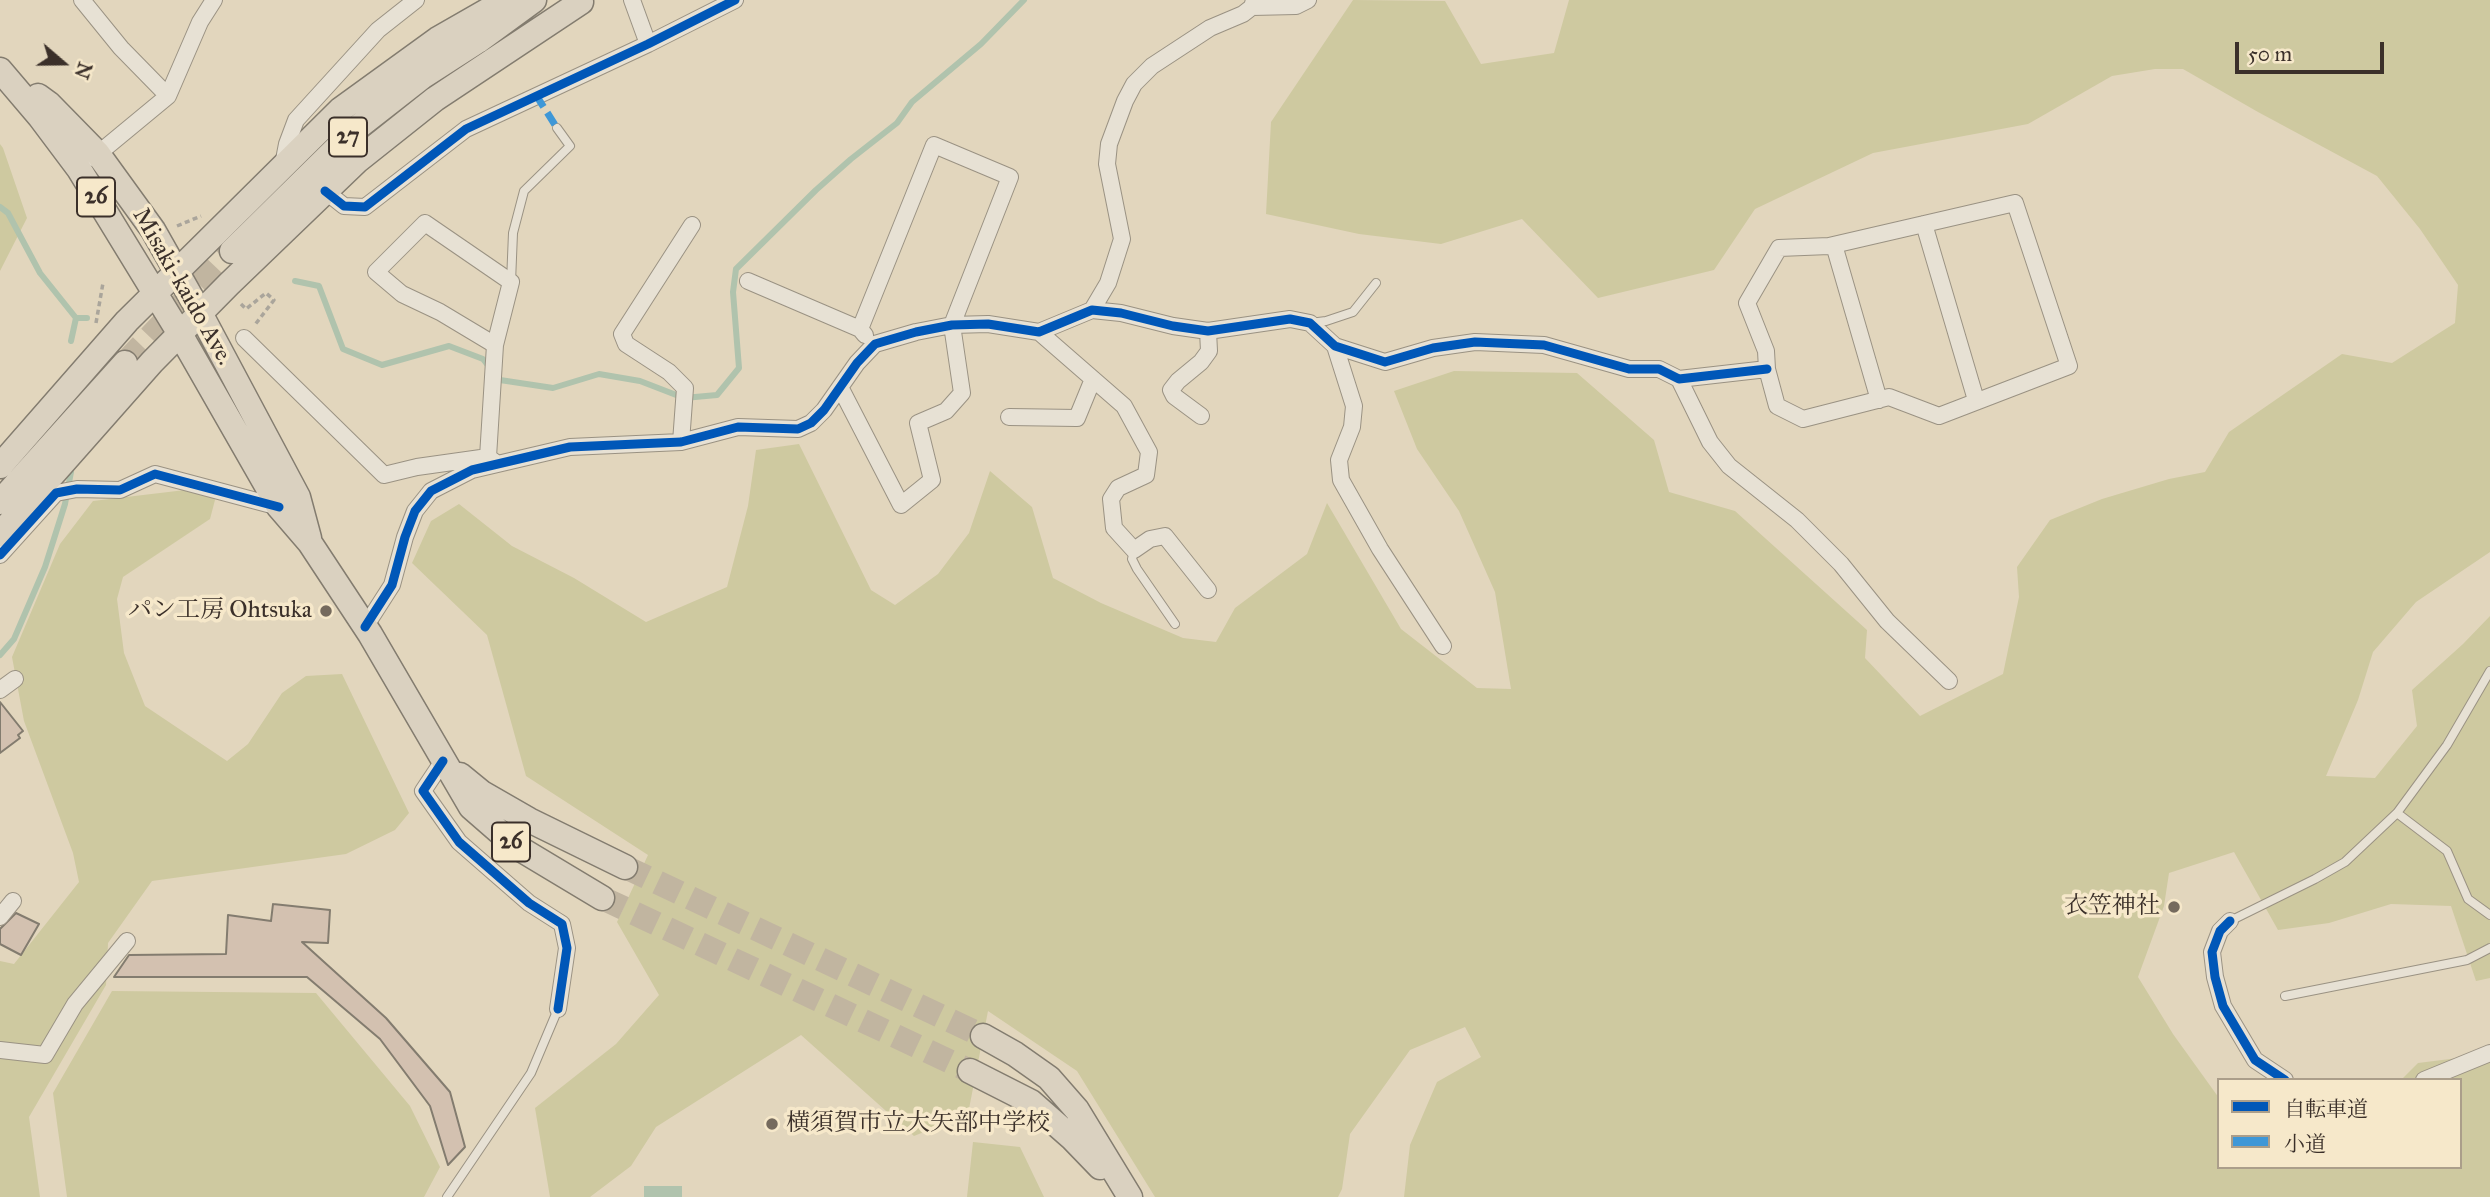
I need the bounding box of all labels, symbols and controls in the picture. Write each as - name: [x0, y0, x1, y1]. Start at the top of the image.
- north arrow: [28, 28, 98, 98]
- scale bar: [2238, 28, 2387, 72]
- text: 50 m: [2248, 41, 2292, 67]
- text: N: [70, 59, 97, 82]
- road number: 27: [329, 118, 367, 156]
- road number: 26: [77, 178, 115, 216]
- street label: Misaki-kaido Ave.: [125, 203, 239, 371]
- place label: パン工房 Ohtsuka: [128, 597, 312, 625]
- marker: パン工房 Ohtsuka: [318, 603, 334, 619]
- road number: 26: [492, 822, 530, 862]
- place label: 衣笠神社: [2064, 893, 2160, 921]
- marker: 衣笠神社: [2166, 899, 2182, 915]
- legend: [2217, 1078, 2462, 1169]
- text: 自転車道: [2284, 1096, 2368, 1122]
- place label: 横須賀市立大矢部中学校: [786, 1110, 1050, 1138]
- marker: 横須賀市立大矢部中学校: [764, 1116, 780, 1132]
- text: 小道: [2284, 1131, 2326, 1157]

